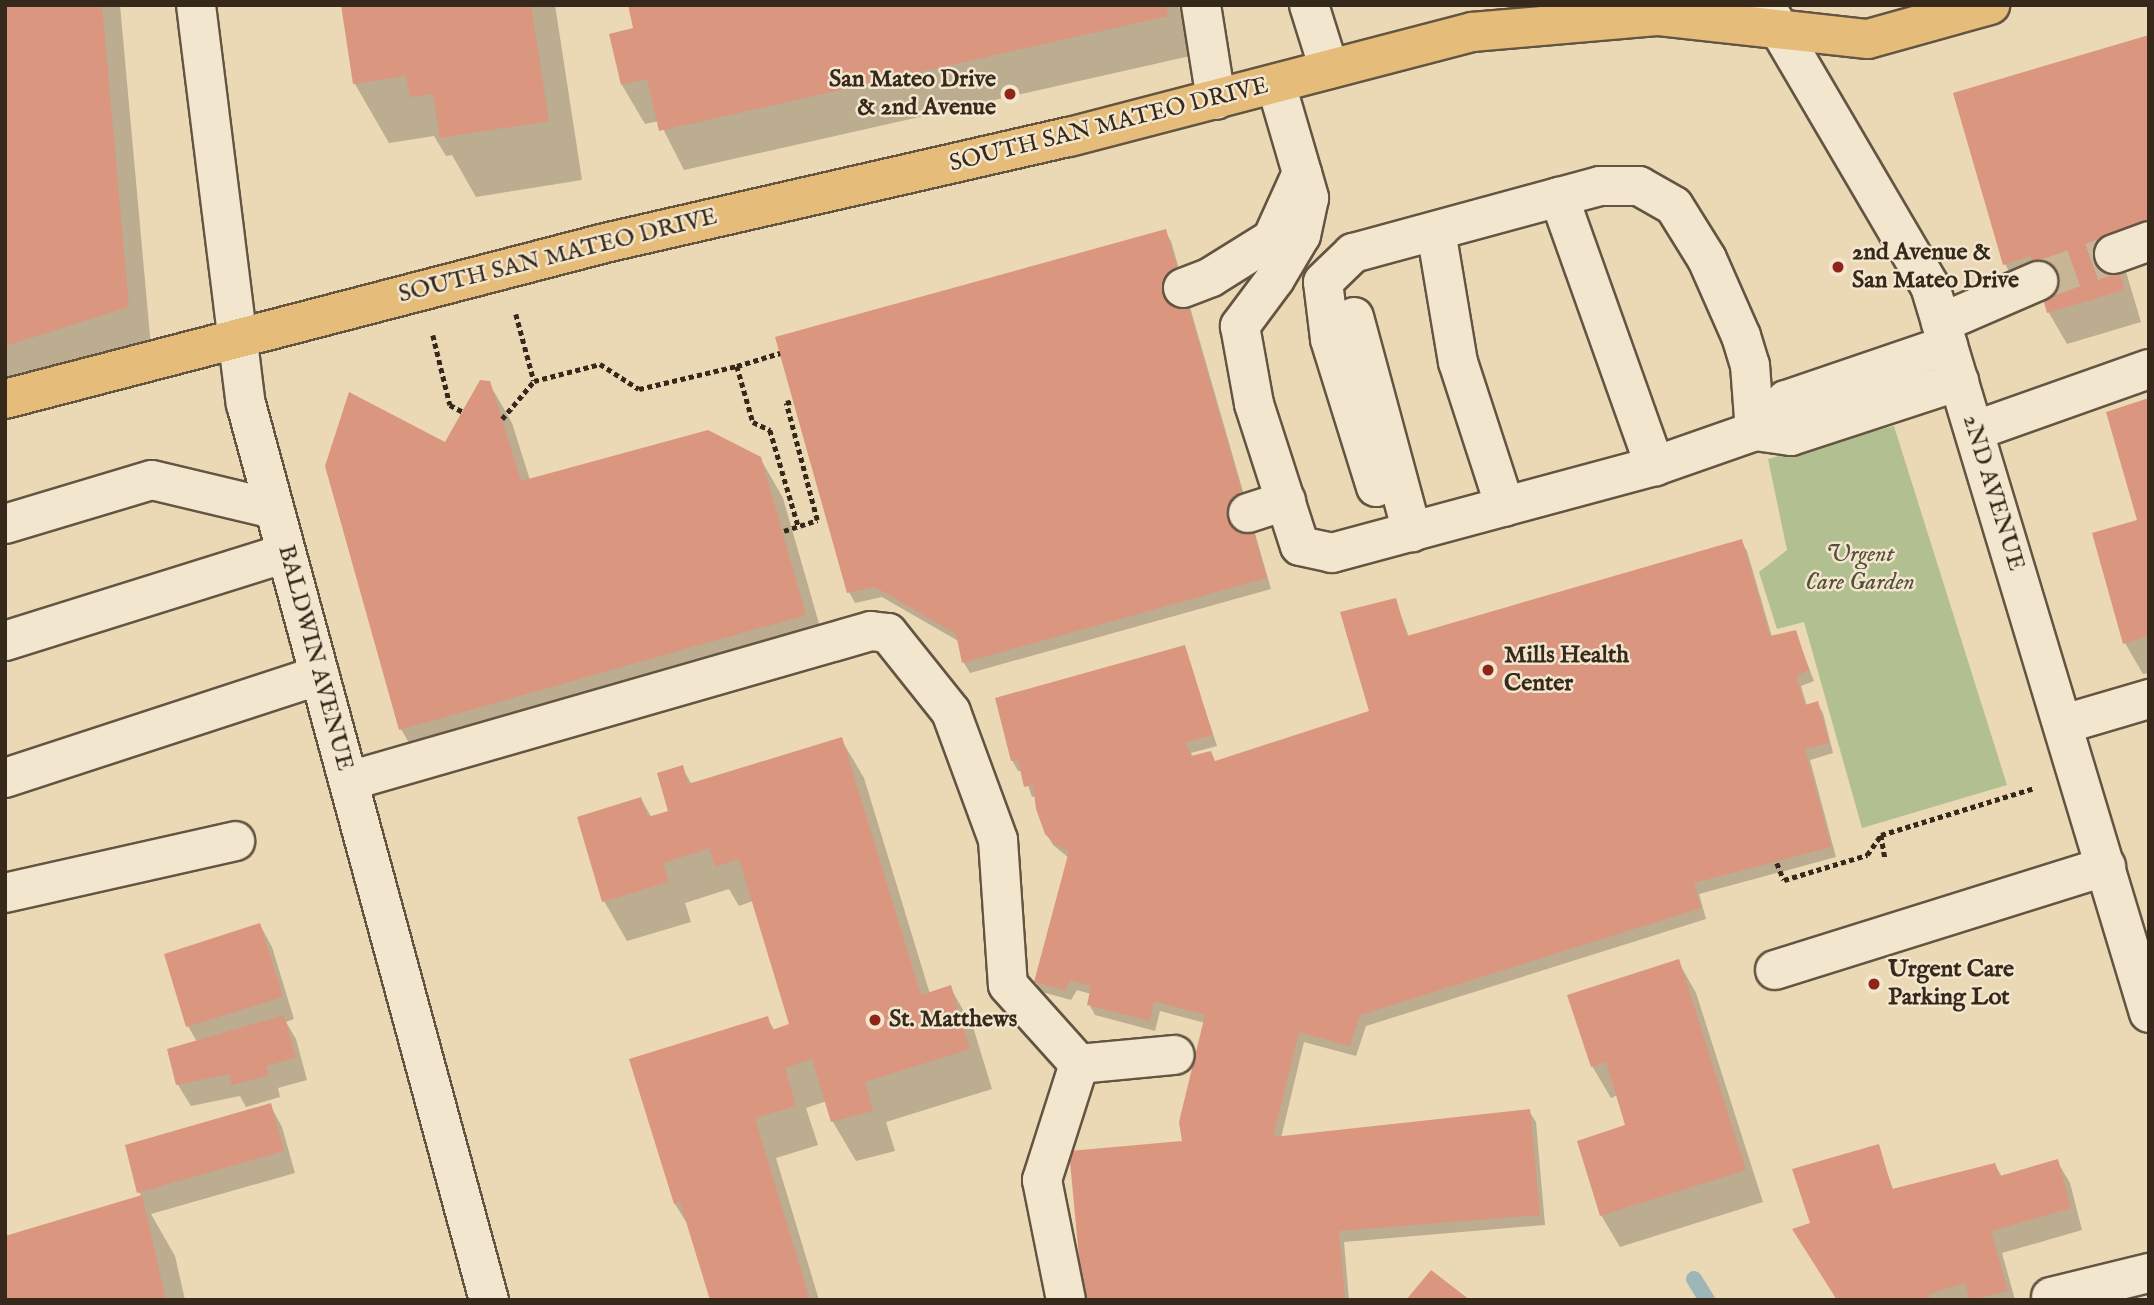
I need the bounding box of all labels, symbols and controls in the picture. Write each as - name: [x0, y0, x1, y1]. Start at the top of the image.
- place label: San Mateo Drive & 2nd Avenue: [829, 66, 996, 122]
- street label: SOUTH SAN MATEO DRIVE: [947, 71, 1271, 179]
- marker: San Mateo Drive & 2nd Avenue: [1002, 86, 1018, 102]
- street label: SOUTH SAN MATEO DRIVE: [396, 202, 720, 310]
- place label: 2nd Avenue & San Mateo Drive: [1852, 239, 2019, 295]
- marker: 2nd Avenue & San Mateo Drive: [1830, 259, 1846, 275]
- street label: 2ND AVENUE: [1956, 411, 2030, 575]
- park label: Urgent Care Garden: [1805, 541, 1915, 597]
- street label: BALDWIN AVENUE: [271, 542, 359, 774]
- place label: Mills Health Center: [1504, 642, 1629, 698]
- marker: Mills Health Center: [1478, 660, 1498, 680]
- place label: Urgent Care Parking Lot: [1888, 956, 2014, 1012]
- marker: Urgent Care Parking Lot: [1866, 976, 1882, 992]
- place label: St. Matthews: [889, 1006, 1017, 1034]
- marker: St. Matthews: [867, 1012, 883, 1028]

